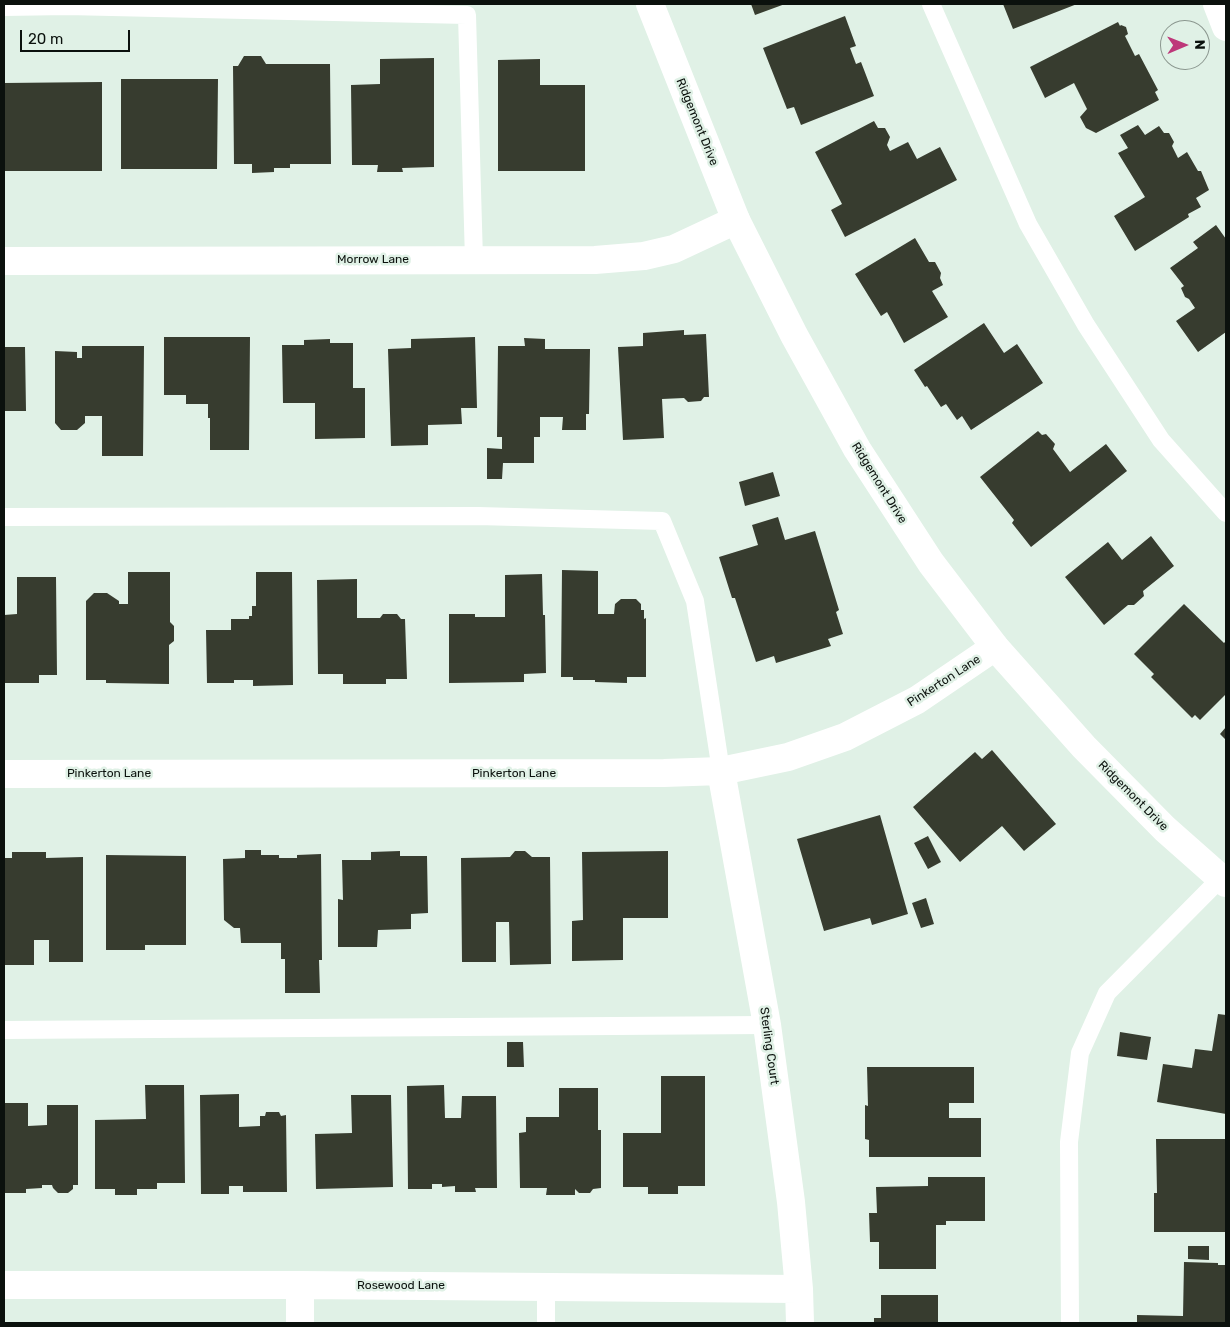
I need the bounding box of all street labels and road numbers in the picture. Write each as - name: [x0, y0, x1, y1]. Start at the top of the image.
- street label: Ridgemont Drive: [673, 76, 721, 168]
- street label: Morrow Lane: [337, 253, 409, 267]
- street label: Ridgemont Drive: [848, 440, 910, 526]
- street label: Pinkerton Lane: [905, 652, 983, 710]
- street label: Ridgemont Drive: [1095, 758, 1171, 834]
- street label: Pinkerton Lane: [67, 767, 151, 781]
- street label: Pinkerton Lane: [472, 767, 556, 781]
- street label: Sterling Court: [756, 1006, 782, 1086]
- street label: Rosewood Lane: [357, 1279, 445, 1293]

